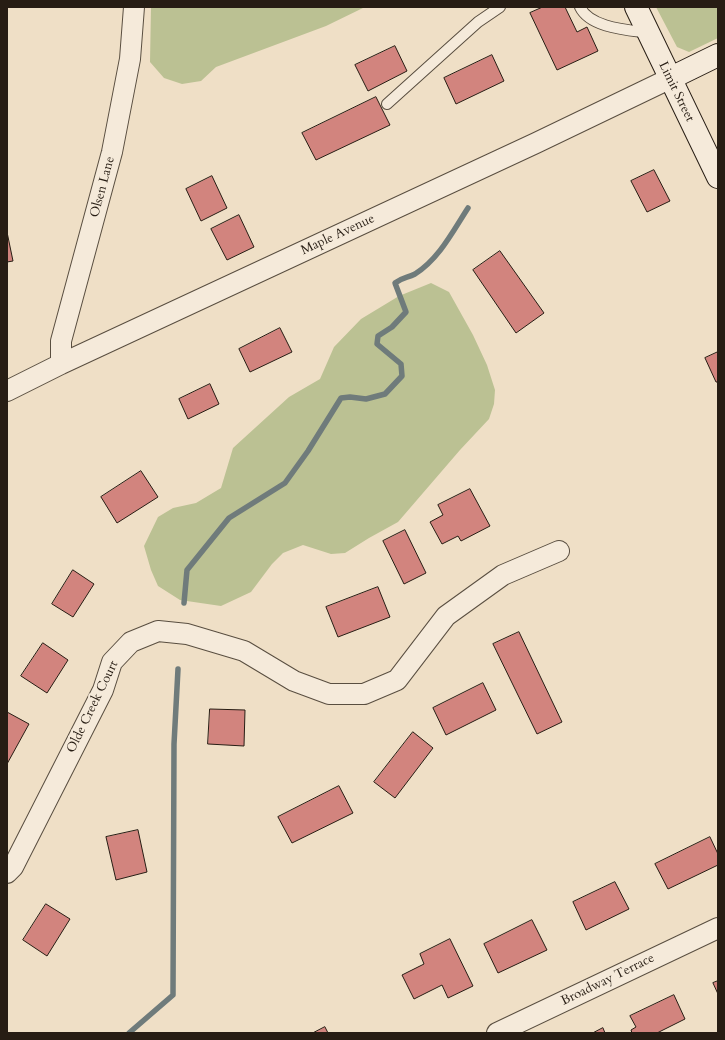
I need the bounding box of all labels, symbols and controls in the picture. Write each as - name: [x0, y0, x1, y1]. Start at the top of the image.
- street label: Limit Street: [655, 59, 697, 125]
- street label: Olsen Lane: [87, 155, 119, 219]
- street label: Maple Avenue: [299, 211, 377, 259]
- street label: Olde Creek Court: [64, 658, 122, 756]
- street label: Broadway Terrace: [559, 951, 657, 1009]

